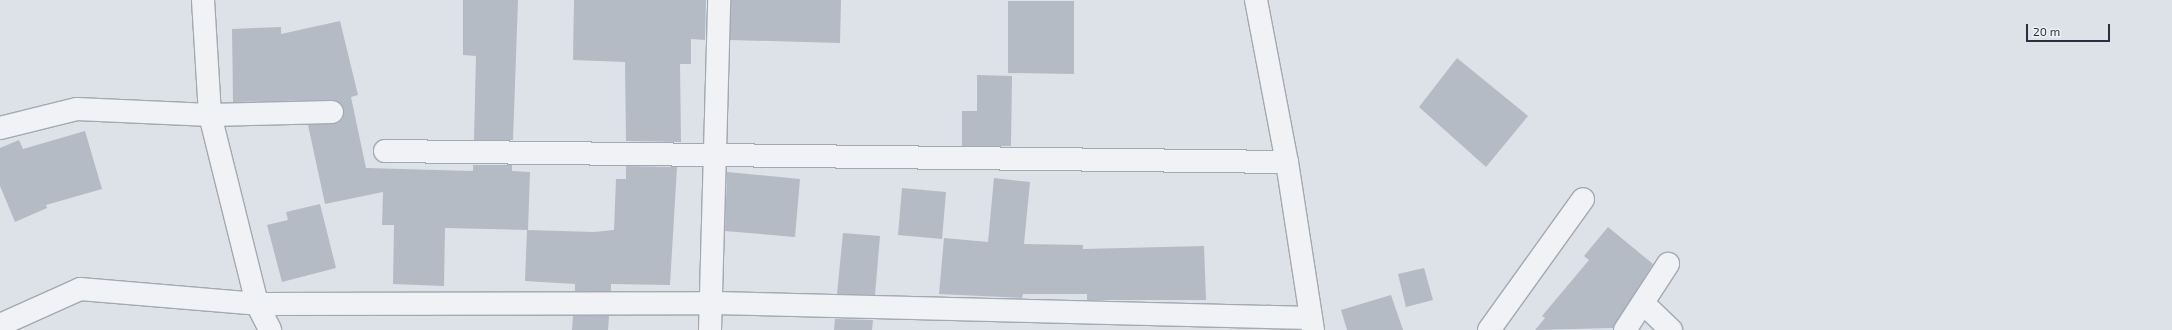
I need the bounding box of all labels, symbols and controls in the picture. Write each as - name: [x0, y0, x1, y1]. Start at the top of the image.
- scale bar: [2028, 16, 2112, 42]
- text: 20 m: [2033, 24, 2060, 38]

